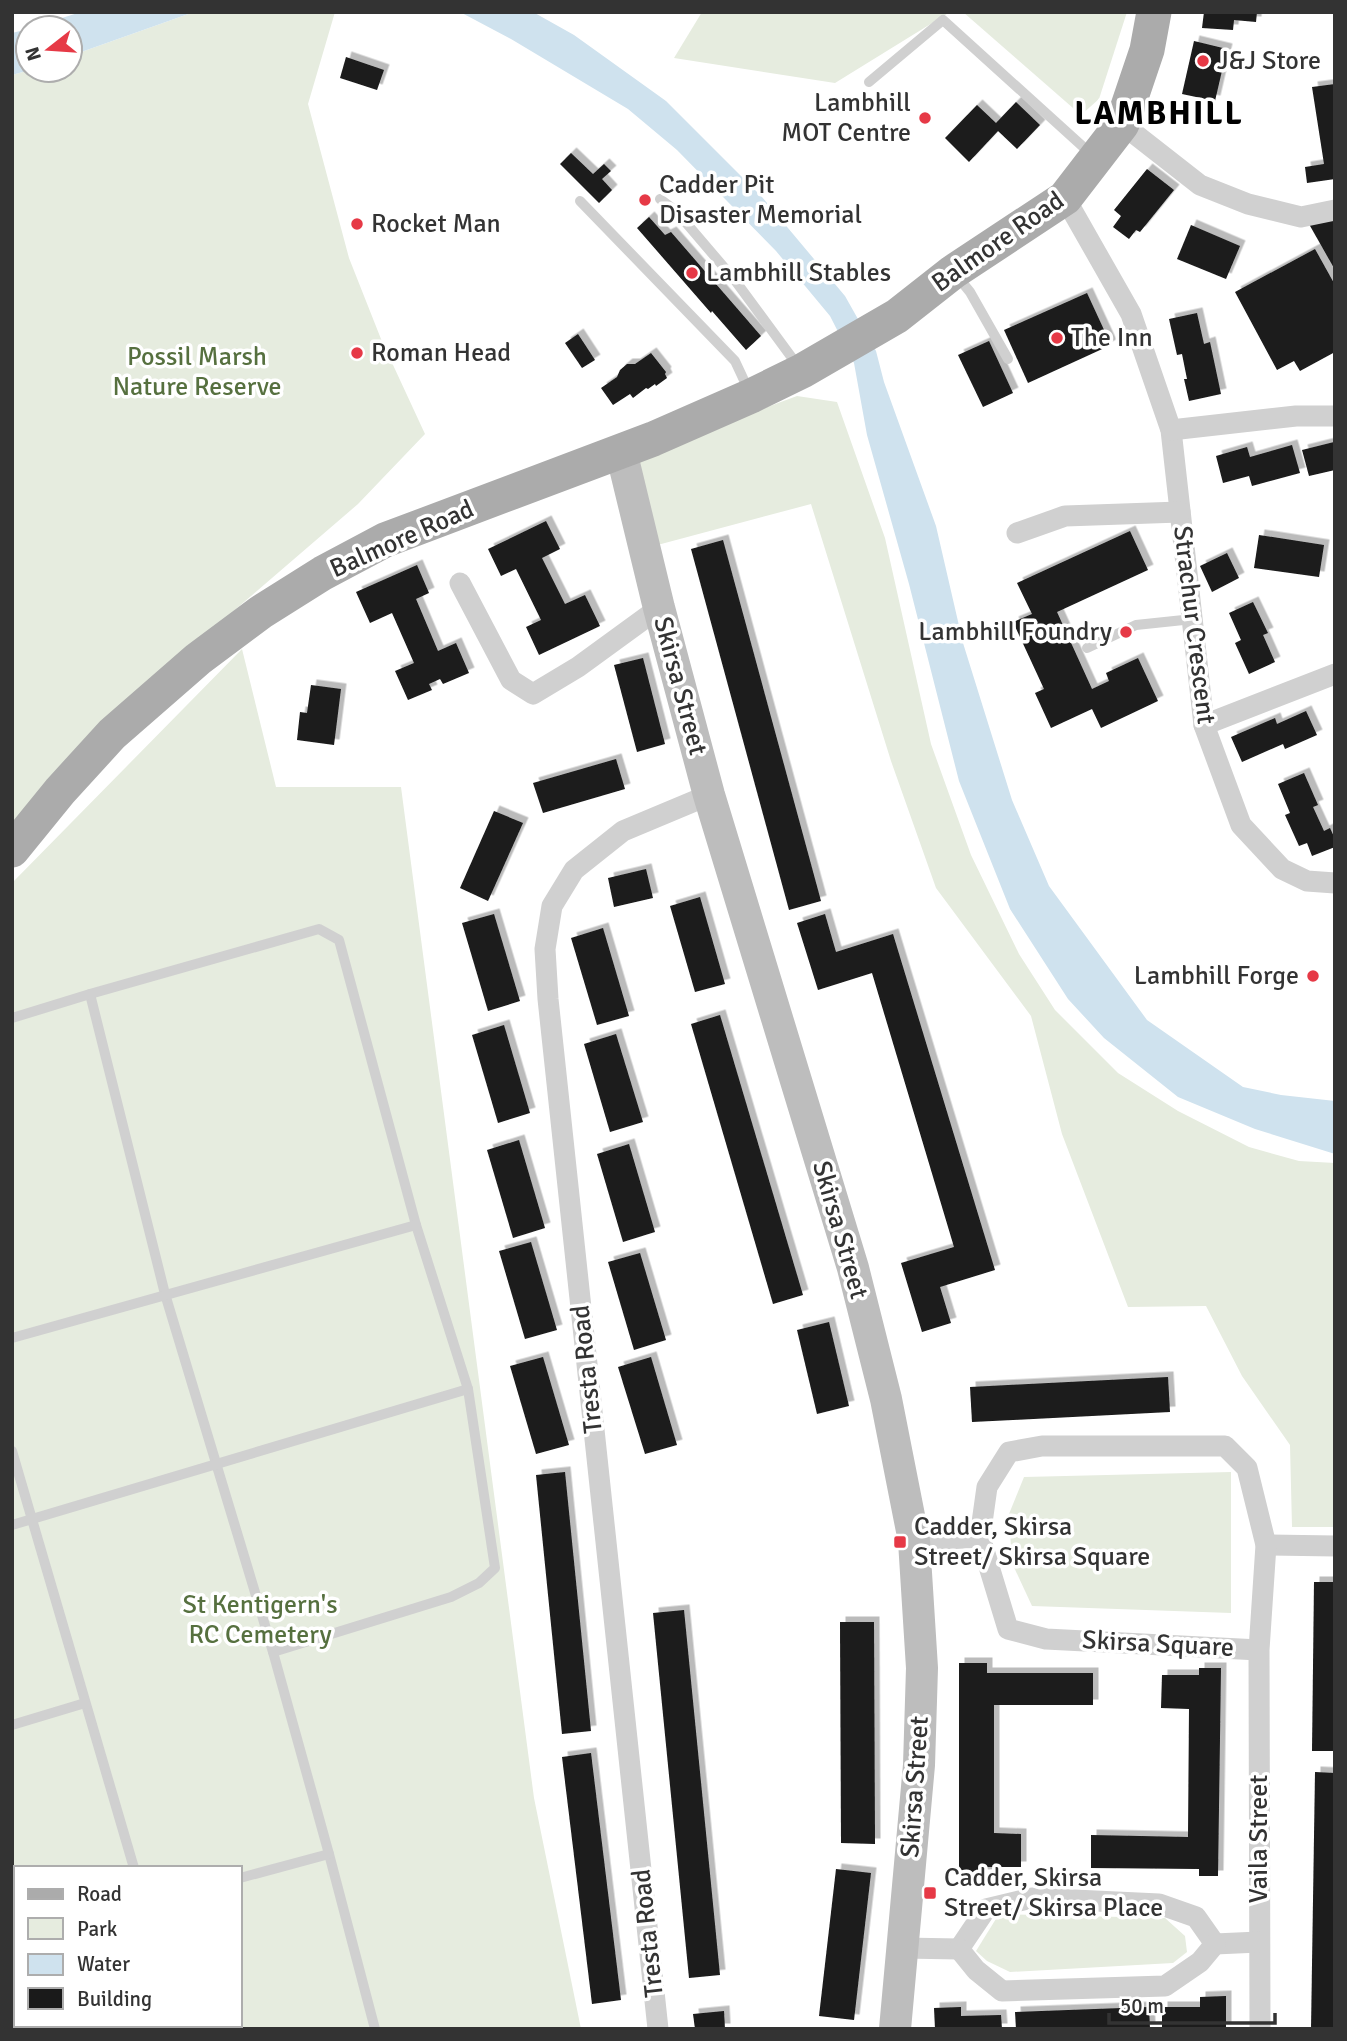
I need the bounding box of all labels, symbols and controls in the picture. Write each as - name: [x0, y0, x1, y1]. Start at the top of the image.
- north arrow: [14, 14, 84, 84]
- text: N: [20, 44, 47, 64]
- place label: J&J Store: [1217, 45, 1321, 77]
- marker: J&J Store: [1195, 53, 1211, 69]
- place label: Lambhill MOT Centre: [781, 87, 911, 149]
- district label: LAMBHILL: [1074, 93, 1244, 134]
- marker: Lambhill MOT Centre: [917, 110, 933, 126]
- place label: Cadder Pit Disaster Memorial: [659, 169, 862, 231]
- street label: Balmore Road: [926, 185, 1070, 299]
- marker: Cadder Pit Disaster Memorial: [637, 192, 653, 208]
- place label: Rocket Man: [371, 208, 501, 240]
- marker: Rocket Man: [349, 216, 365, 232]
- place label: Lambhill Stables: [706, 257, 891, 289]
- marker: Lambhill Stables: [684, 265, 700, 281]
- place label: The Inn: [1071, 322, 1153, 354]
- marker: The Inn: [1049, 330, 1065, 346]
- place label: Roman Head: [371, 337, 511, 369]
- park label: Possil Marsh Nature Reserve: [112, 341, 282, 403]
- marker: Roman Head: [349, 345, 365, 361]
- street label: Balmore Road: [325, 493, 479, 585]
- street label: Strachur Crescent: [1166, 524, 1222, 726]
- street label: Skirsa Street: [646, 613, 714, 759]
- place label: Lambhill Foundry: [918, 616, 1112, 648]
- marker: Lambhill Foundry: [1118, 624, 1134, 640]
- place label: Lambhill Forge: [1134, 960, 1299, 992]
- marker: Lambhill Forge: [1305, 968, 1321, 984]
- street label: Skirsa Street: [805, 1157, 875, 1303]
- street label: Tresta Road: [564, 1303, 610, 1435]
- place label: Cadder, Skirsa Street/ Skirsa Square: [914, 1511, 1150, 1573]
- marker: Cadder, Skirsa Street/ Skirsa Square: [892, 1534, 908, 1550]
- park label: St Kentigern's RC Cemetery: [182, 1589, 338, 1651]
- street label: Skirsa Square: [1081, 1624, 1235, 1664]
- street label: Skirsa Street: [894, 1715, 936, 1859]
- street label: Vaila Street: [1243, 1775, 1275, 1903]
- place label: Cadder, Skirsa Street/ Skirsa Place: [944, 1862, 1163, 1924]
- legend: [14, 1866, 242, 2027]
- street label: Tresta Road: [625, 1867, 671, 1999]
- text: Road: [77, 1881, 122, 1907]
- marker: Cadder, Skirsa Street/ Skirsa Place: [922, 1885, 938, 1901]
- text: Park: [77, 1916, 118, 1942]
- text: Water: [77, 1951, 130, 1977]
- scale bar: [1109, 1982, 1275, 2026]
- text: Building: [77, 1986, 152, 2012]
- text: 50 m: [1120, 1993, 1164, 2019]

